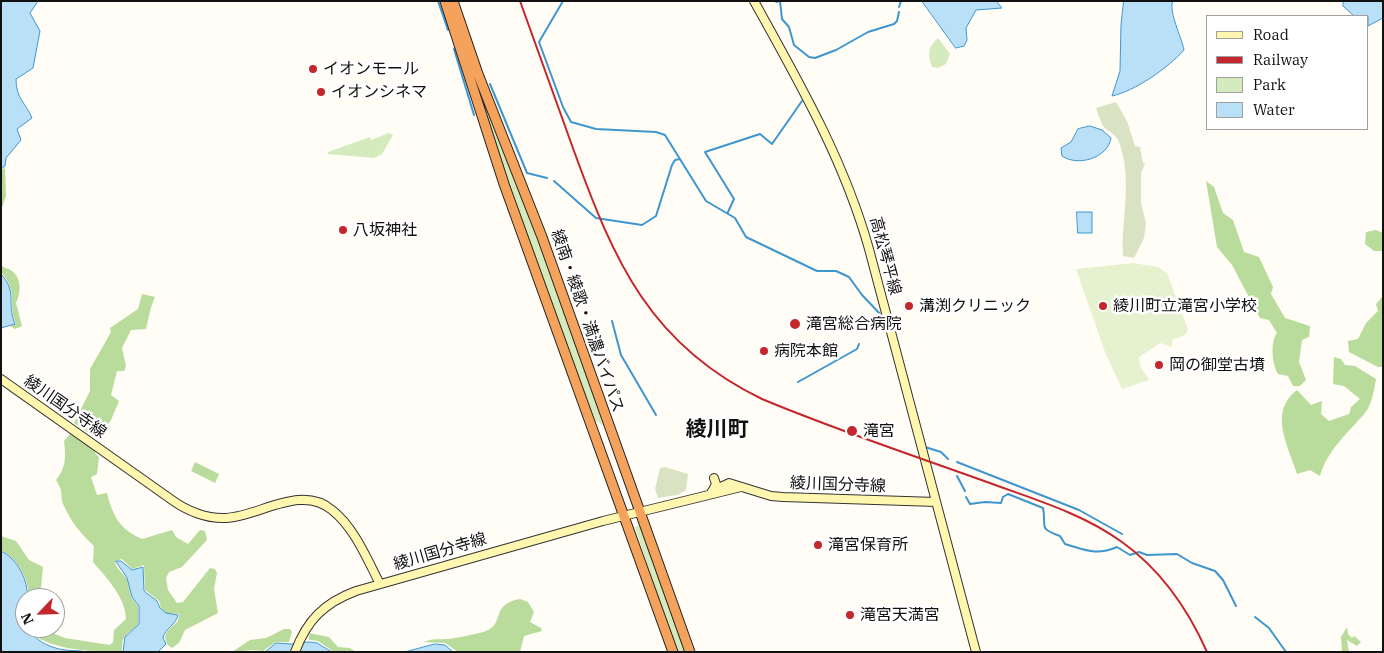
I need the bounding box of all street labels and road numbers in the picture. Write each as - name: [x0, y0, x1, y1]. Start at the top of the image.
- street label: 高松琴平線: [865, 215, 905, 297]
- street label: 綾南・綾歌・満濃バイパス: [547, 227, 627, 415]
- street label: 綾川国分寺線: [20, 372, 110, 442]
- street label: 綾川国分寺線: [790, 474, 886, 496]
- street label: 綾川国分寺線: [391, 530, 489, 574]

